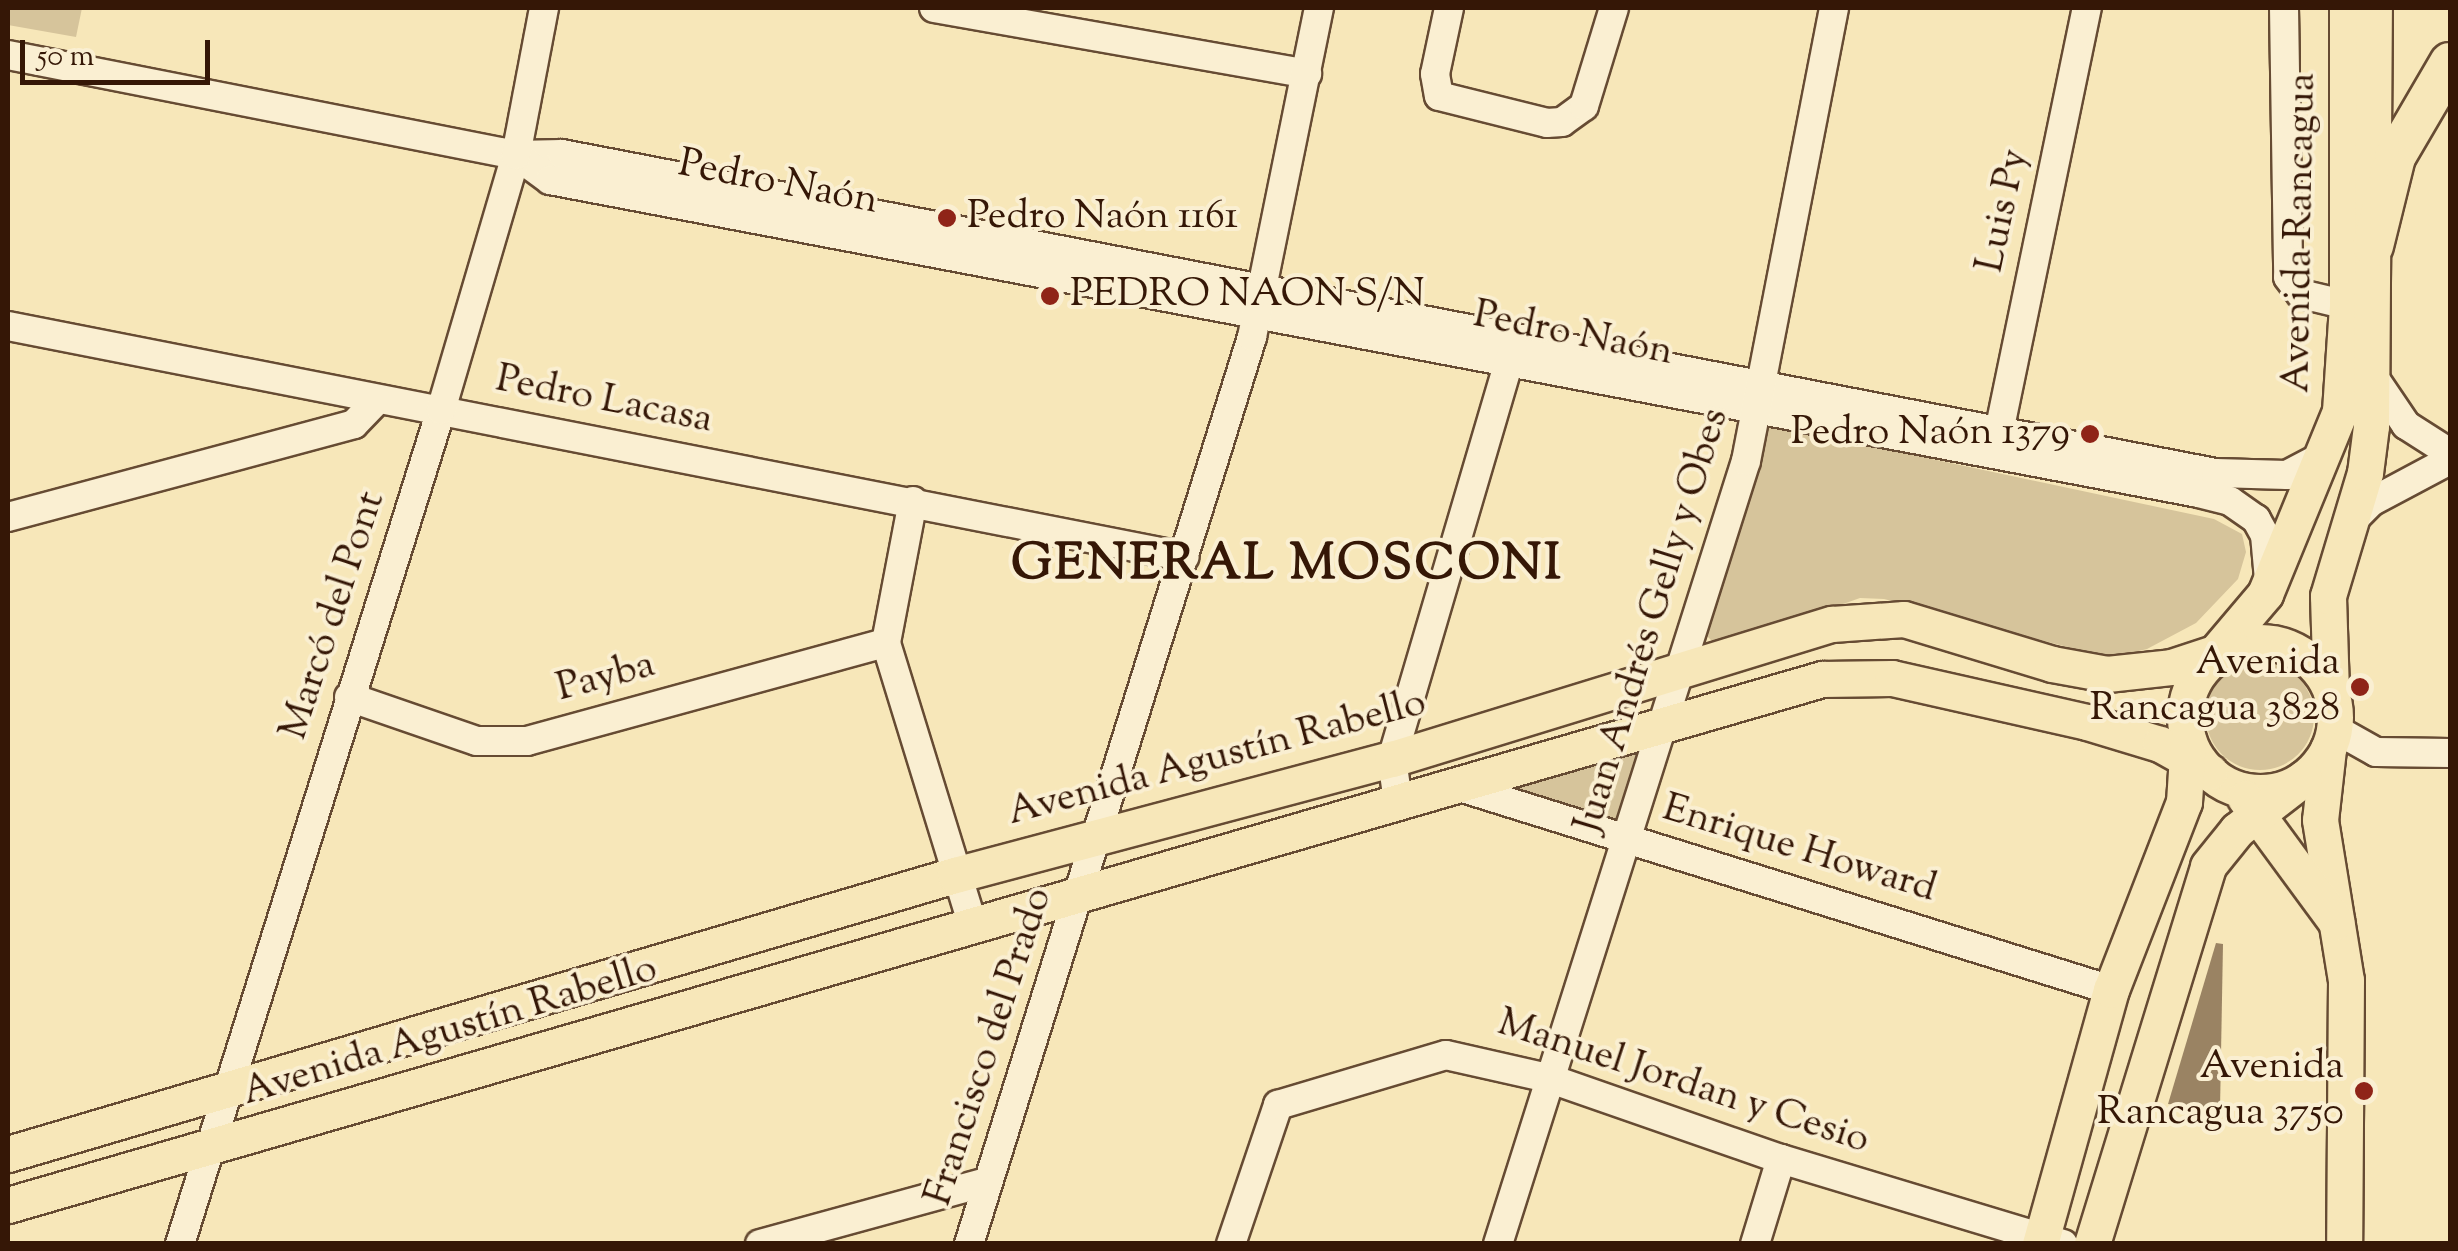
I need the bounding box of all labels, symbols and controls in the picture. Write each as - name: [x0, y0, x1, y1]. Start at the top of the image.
- scale bar: [25, 20, 215, 82]
- text: 50 m: [37, 36, 94, 79]
- street label: Avenida Rancagua: [2274, 72, 2328, 394]
- street label: Pedro Naón: [674, 141, 882, 227]
- street label: Luis Py: [1968, 145, 2040, 277]
- place label: Pedro Naón 1161: [967, 194, 1238, 242]
- marker: Pedro Naón 1161: [936, 207, 958, 229]
- place label: PEDRO NAON S/N: [1070, 272, 1425, 320]
- marker: PEDRO NAON S/N: [1039, 285, 1061, 307]
- street label: Pedro Naón: [1469, 292, 1677, 378]
- street label: Pedro Lacasa: [492, 356, 716, 446]
- street label: Juan Andrés Gelly y Obes: [1566, 403, 1740, 839]
- place label: Pedro Naón 1379: [1791, 410, 2070, 458]
- marker: Pedro Naón 1379: [2079, 423, 2101, 445]
- street label: Marcó del Pont: [271, 486, 397, 746]
- district label: GENERAL MOSCONI: [1011, 537, 1563, 597]
- place label: Avenida Rancagua 3828: [2090, 640, 2340, 734]
- street label: Payba: [552, 642, 660, 714]
- marker: Avenida Rancagua 3828: [2349, 676, 2371, 698]
- street label: Avenida Agustín Rabello: [1003, 680, 1431, 838]
- street label: Enrique Howard: [1656, 786, 1942, 914]
- street label: Francisco del Prado: [916, 882, 1064, 1212]
- street label: Avenida Agustín Rabello: [237, 946, 663, 1118]
- street label: Manuel Jordan y Cesio: [1491, 1000, 1875, 1166]
- place label: Avenida Rancagua 3750: [2097, 1044, 2344, 1138]
- marker: Avenida Rancagua 3750: [2353, 1080, 2375, 1102]

